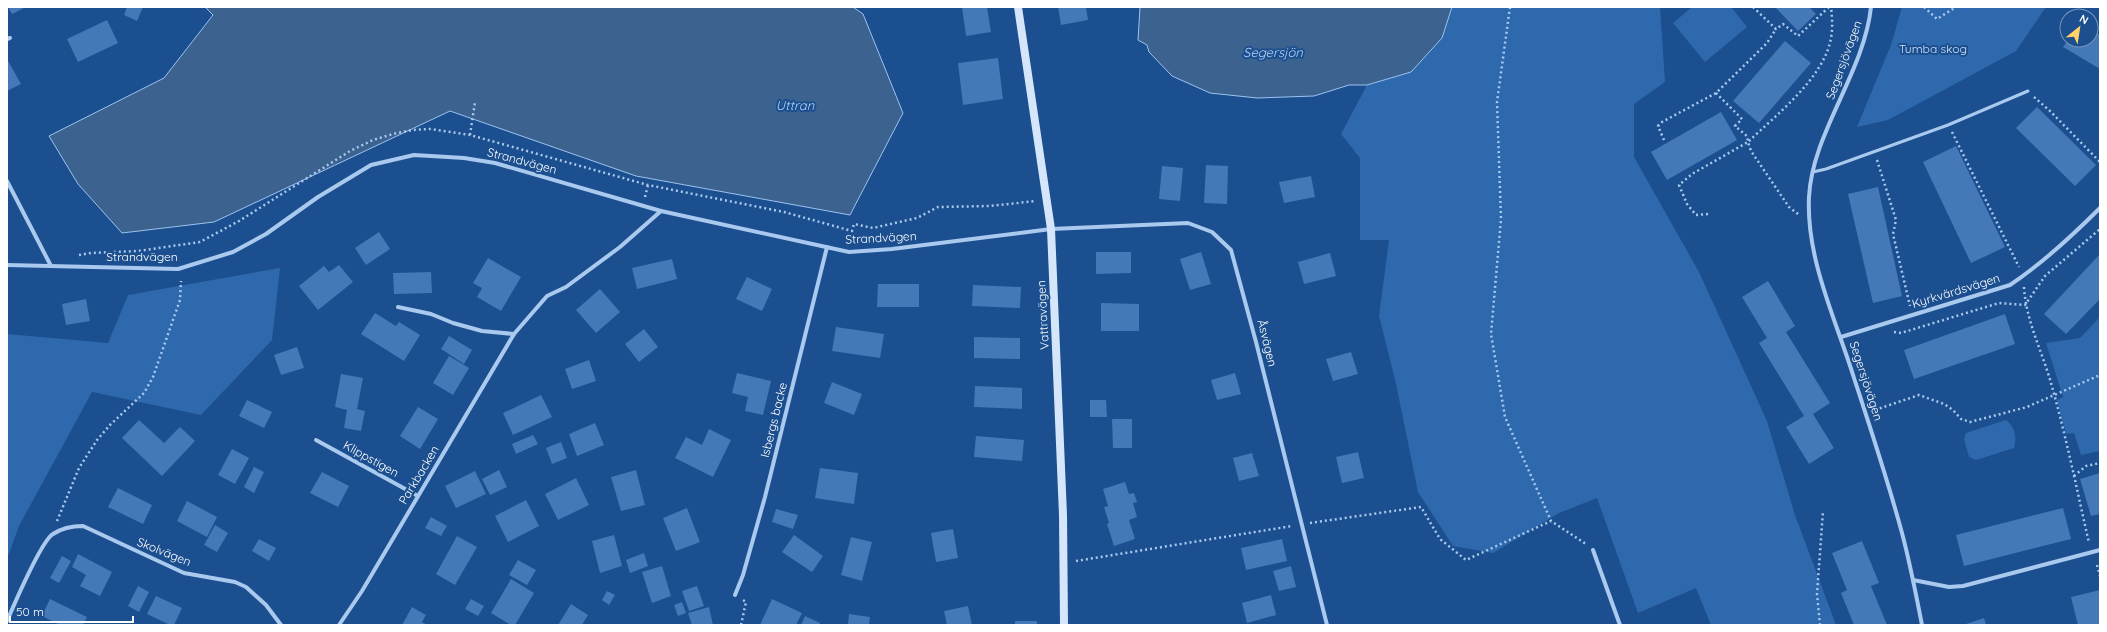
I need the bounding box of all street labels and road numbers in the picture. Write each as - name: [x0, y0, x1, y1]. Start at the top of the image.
- street label: Segersjövägen: [1822, 18, 1865, 101]
- street label: Strandvägen: [486, 144, 559, 177]
- street label: Strandvägen: [845, 228, 917, 247]
- street label: Strandvägen: [106, 249, 178, 264]
- street label: Kyrkvärdsvägen: [1910, 270, 2002, 311]
- street label: Vattravägen: [1033, 280, 1052, 350]
- street label: Åsvägen: [1254, 318, 1281, 368]
- street label: Segersjövägen: [1847, 339, 1886, 423]
- street label: Isbergs backe: [757, 380, 790, 459]
- street label: Klippstigen: [341, 437, 402, 480]
- street label: Parkbacken: [395, 443, 442, 507]
- street label: Skolvägen: [135, 534, 194, 569]

